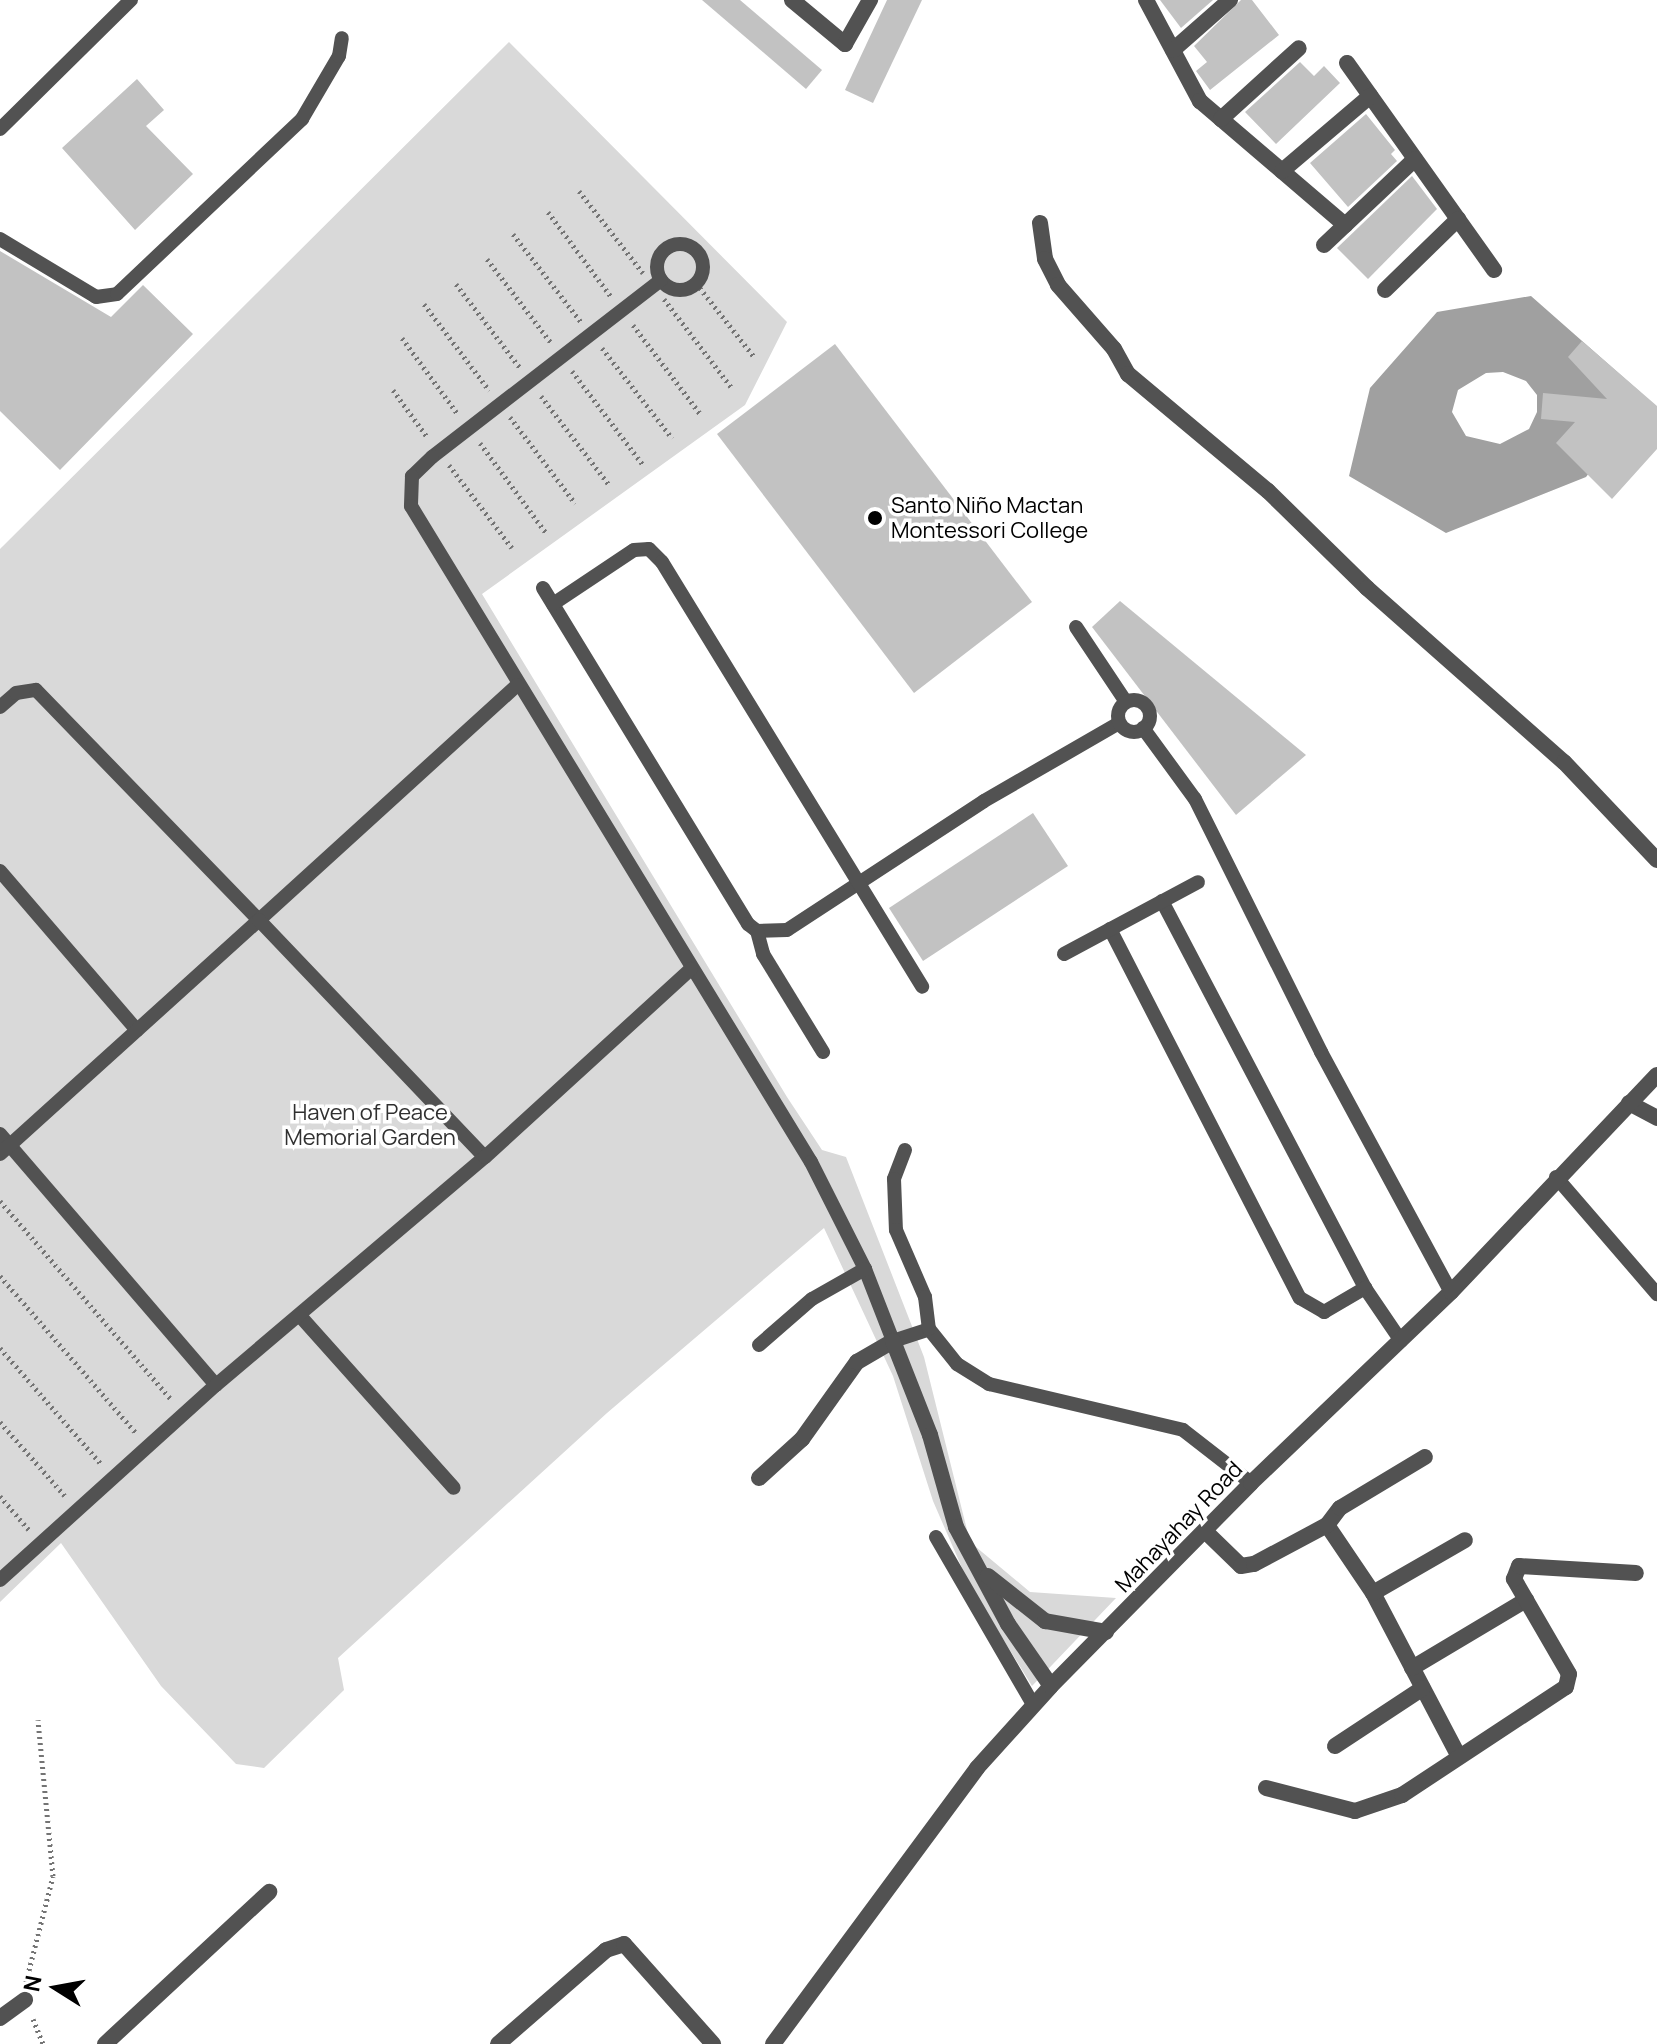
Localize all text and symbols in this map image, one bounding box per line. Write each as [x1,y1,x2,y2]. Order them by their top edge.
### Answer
place label: Santo Niño Mactan Montessori College [891,492,1088,544]
marker: Santo Niño Mactan Montessori College [866,509,884,527]
park label: Haven of Peace Memorial Garden [284,1099,456,1150]
street label: Mahayahay Road [1110,1456,1248,1598]
north arrow [16,1948,96,2028]
text: N [16,1973,49,1994]

